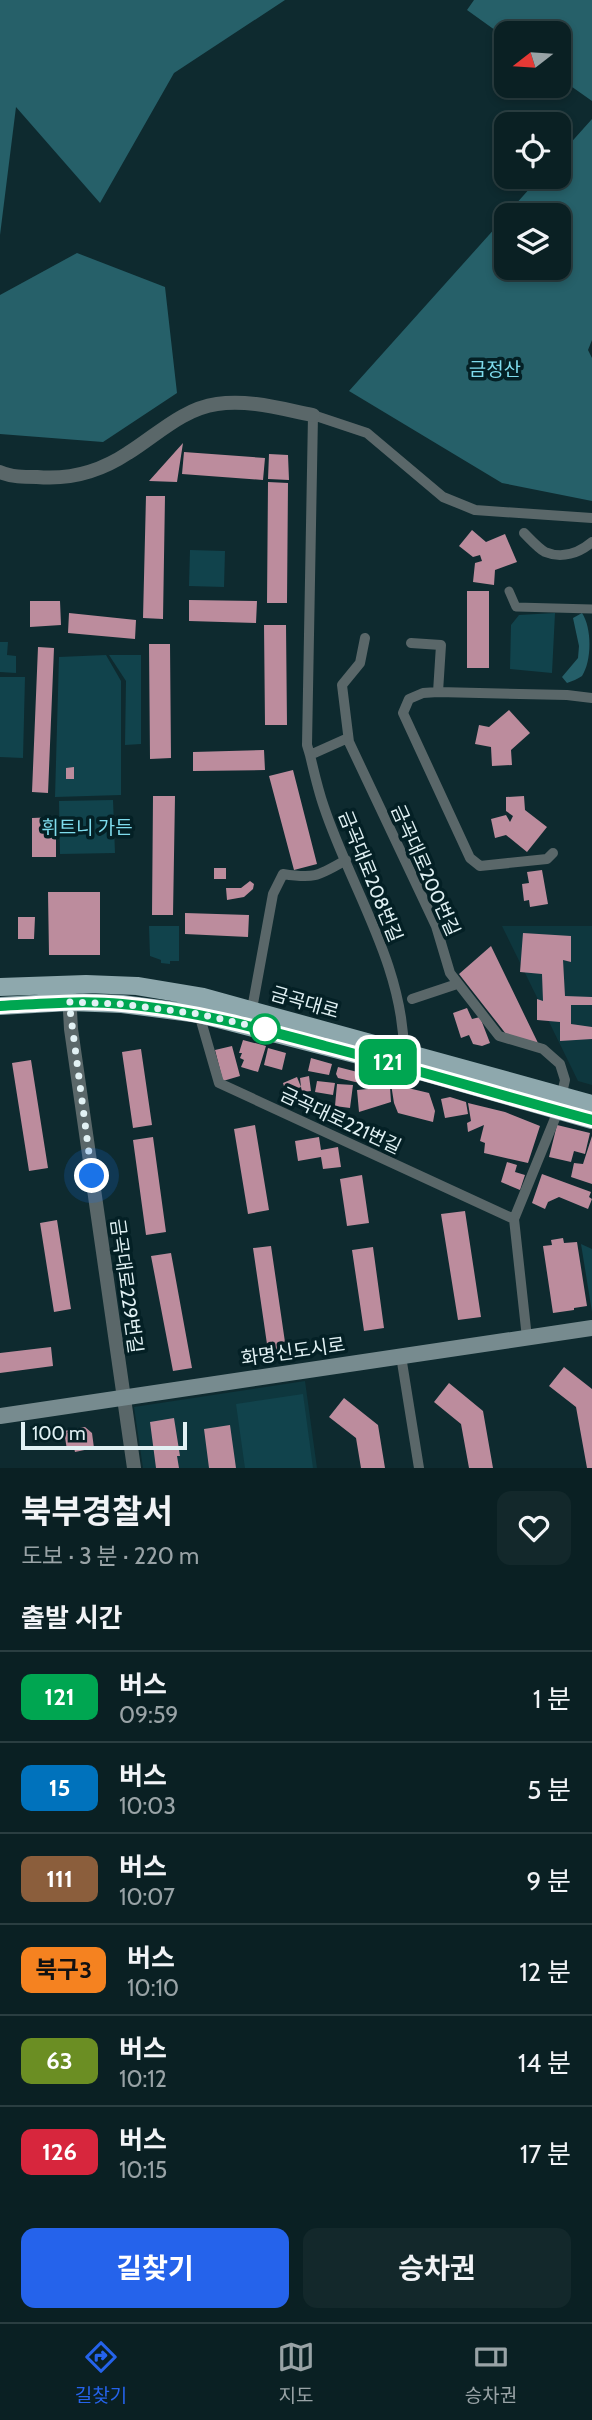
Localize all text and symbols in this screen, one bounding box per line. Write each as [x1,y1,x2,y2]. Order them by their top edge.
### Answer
north arrow [494,21,570,98]
map controls [494,21,571,280]
button: locate [494,112,571,189]
button: layers [494,203,571,280]
park label: 금정산 [469,358,521,381]
street label: 금곡대로200번길 [386,801,465,939]
street label: 금곡대로208번길 [334,807,407,945]
park label: 휘트니 가든 [41,816,133,839]
street label: 금곡대로 [268,982,342,1023]
unlabelled marker [250,1014,280,1044]
line badge: 121 [348,1039,428,1085]
text: 121 [373,1047,403,1076]
street label: 금곡대로221번길 [277,1082,405,1159]
your location [74,1158,109,1193]
street label: 금곡대로229번길 [106,1217,147,1355]
street label: 화명신도시로 [240,1333,347,1370]
scale bar [21,1419,187,1451]
text: 100 m [32,1422,86,1445]
text: 북부경찰서 [21,1491,173,1531]
button: heart [497,1491,571,1565]
text: 도보 · 3 분 · 220 m [21,1542,199,1570]
text: 출발 시간 [21,1602,123,1634]
text: 버스 [119,1669,167,1701]
text: 121 [44,1682,75,1711]
text: 1 분 [533,1683,571,1715]
text: 09:59 [119,1701,178,1729]
text: 버스 [119,1760,167,1792]
text: 15 [49,1773,70,1802]
text: 5 분 [527,1774,571,1806]
text: 10:03 [119,1792,176,1820]
text: 버스 [119,1851,167,1883]
text: 111 [46,1864,73,1893]
text: 9 분 [526,1865,571,1897]
text: 10:07 [119,1883,175,1911]
text: 버스 [127,1942,175,1974]
text: 북구3 [35,1955,92,1984]
text: 12 분 [519,1956,571,1988]
text: 10:10 [127,1974,179,2002]
text: 버스 [119,2033,167,2065]
text: 63 [46,2046,73,2075]
text: 14 분 [518,2047,571,2079]
text: 10:12 [119,2065,167,2093]
text: 버스 [119,2124,167,2156]
text: 126 [42,2137,77,2166]
text: 17 분 [520,2138,571,2170]
text: 10:15 [119,2156,167,2184]
button: 길찾기 [21,2228,289,2308]
button: 승차권 [303,2228,571,2308]
tab: 길찾기 [75,2338,127,2407]
tab: 지도 [277,2338,315,2407]
tab: 승차권 [465,2338,517,2407]

